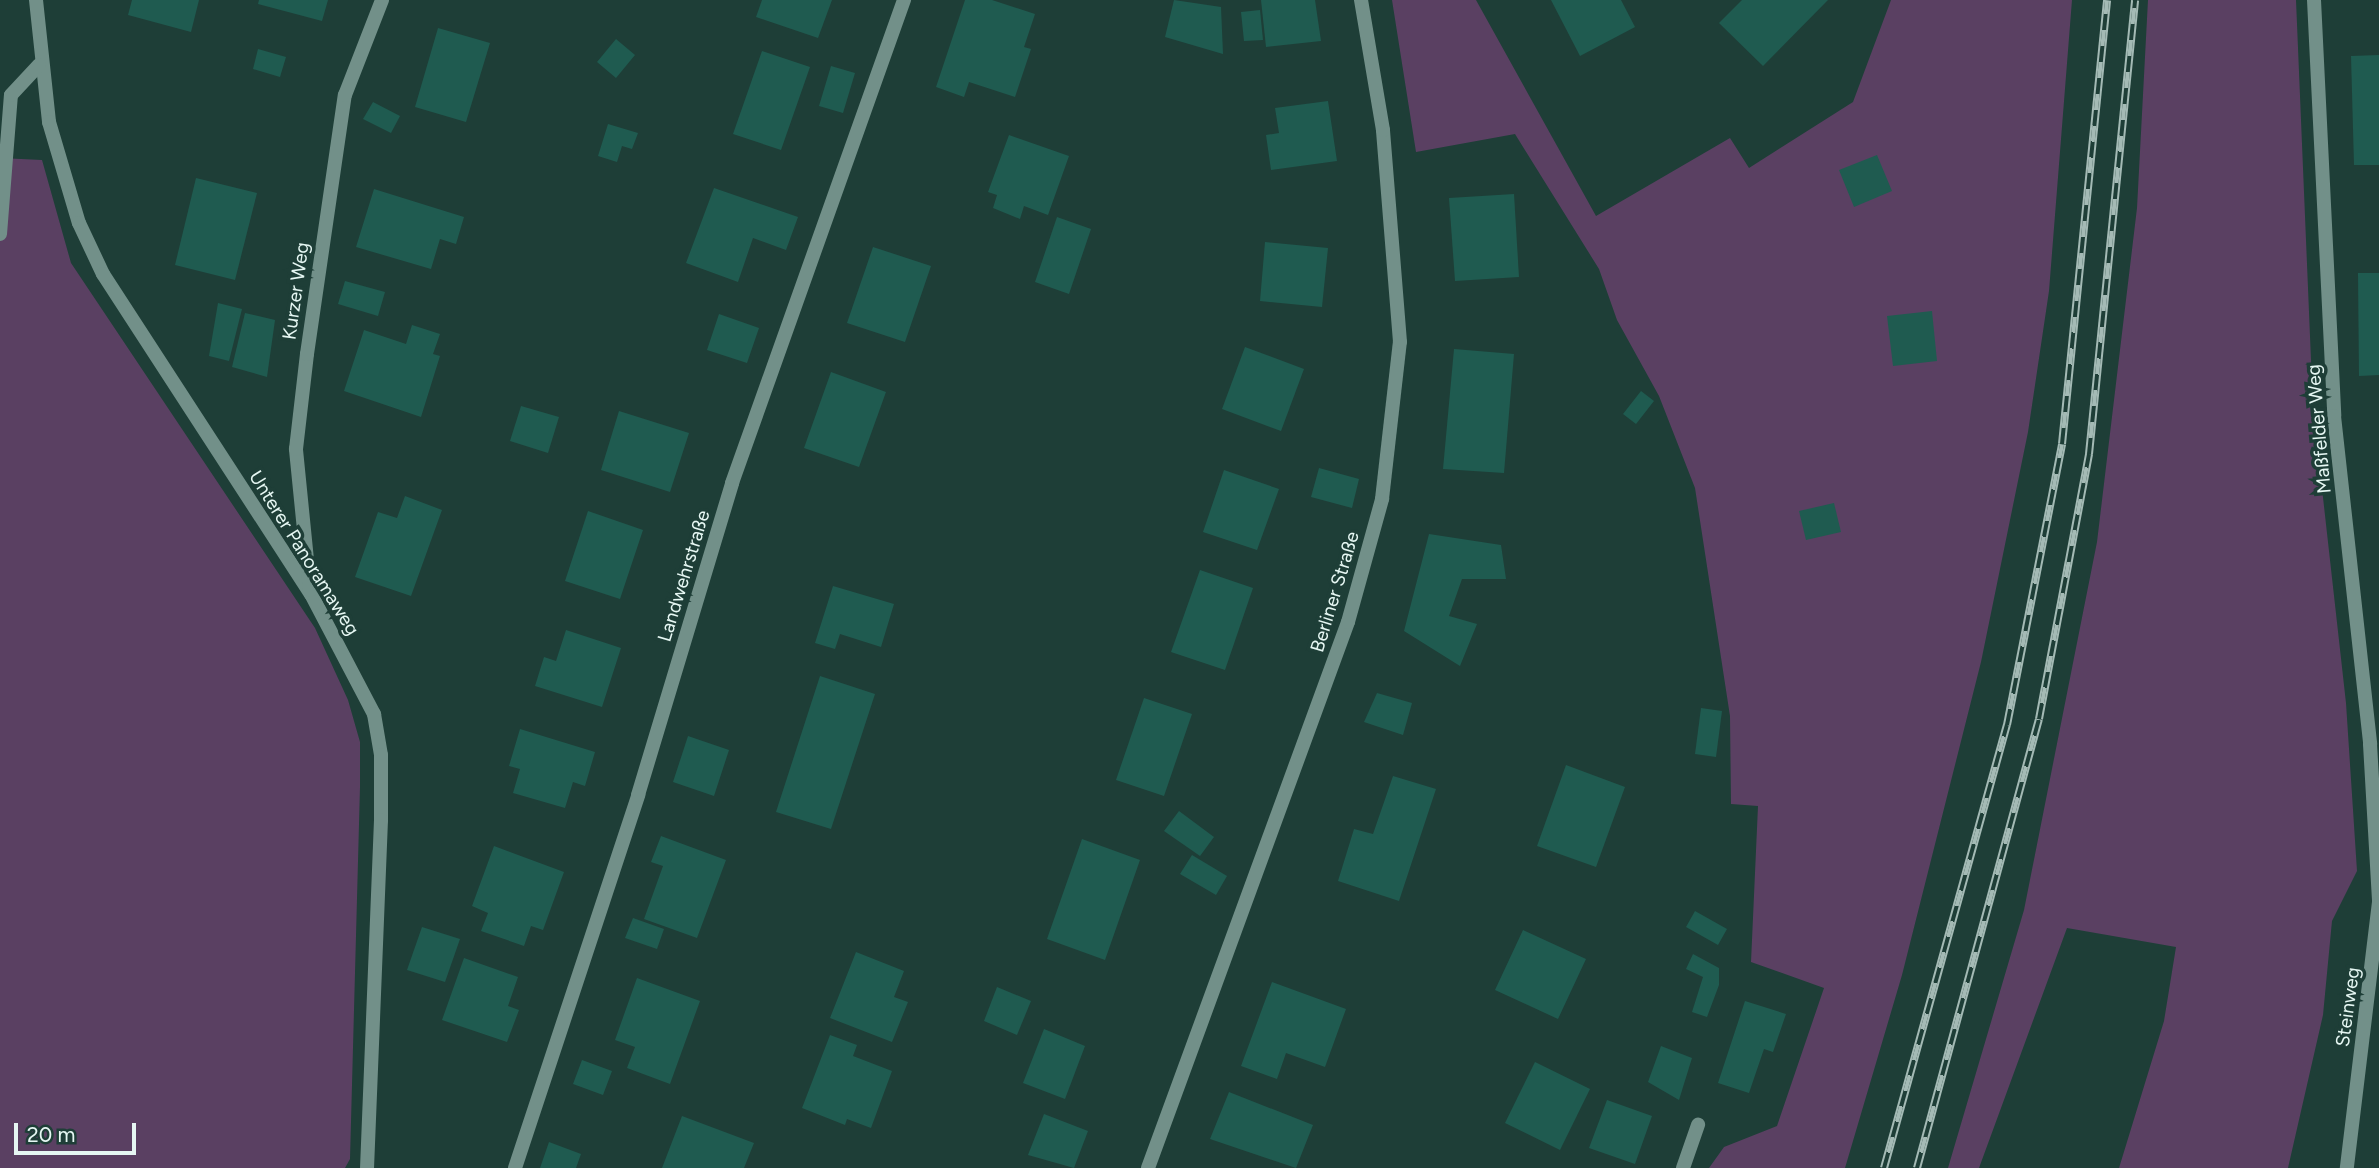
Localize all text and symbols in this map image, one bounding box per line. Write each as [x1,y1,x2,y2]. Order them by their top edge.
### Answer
street label: Kurzer Weg [278,241,314,341]
street label: Maßfelder Weg [2302,363,2336,495]
street label: Unterer Panoramaweg [244,467,364,639]
street label: Landwehrstraße [653,507,715,645]
street label: Berliner Straße [1306,529,1364,655]
street label: Steinweg [2331,966,2365,1048]
scale bar [18,1108,140,1152]
text: 20 m [27,1122,75,1147]

